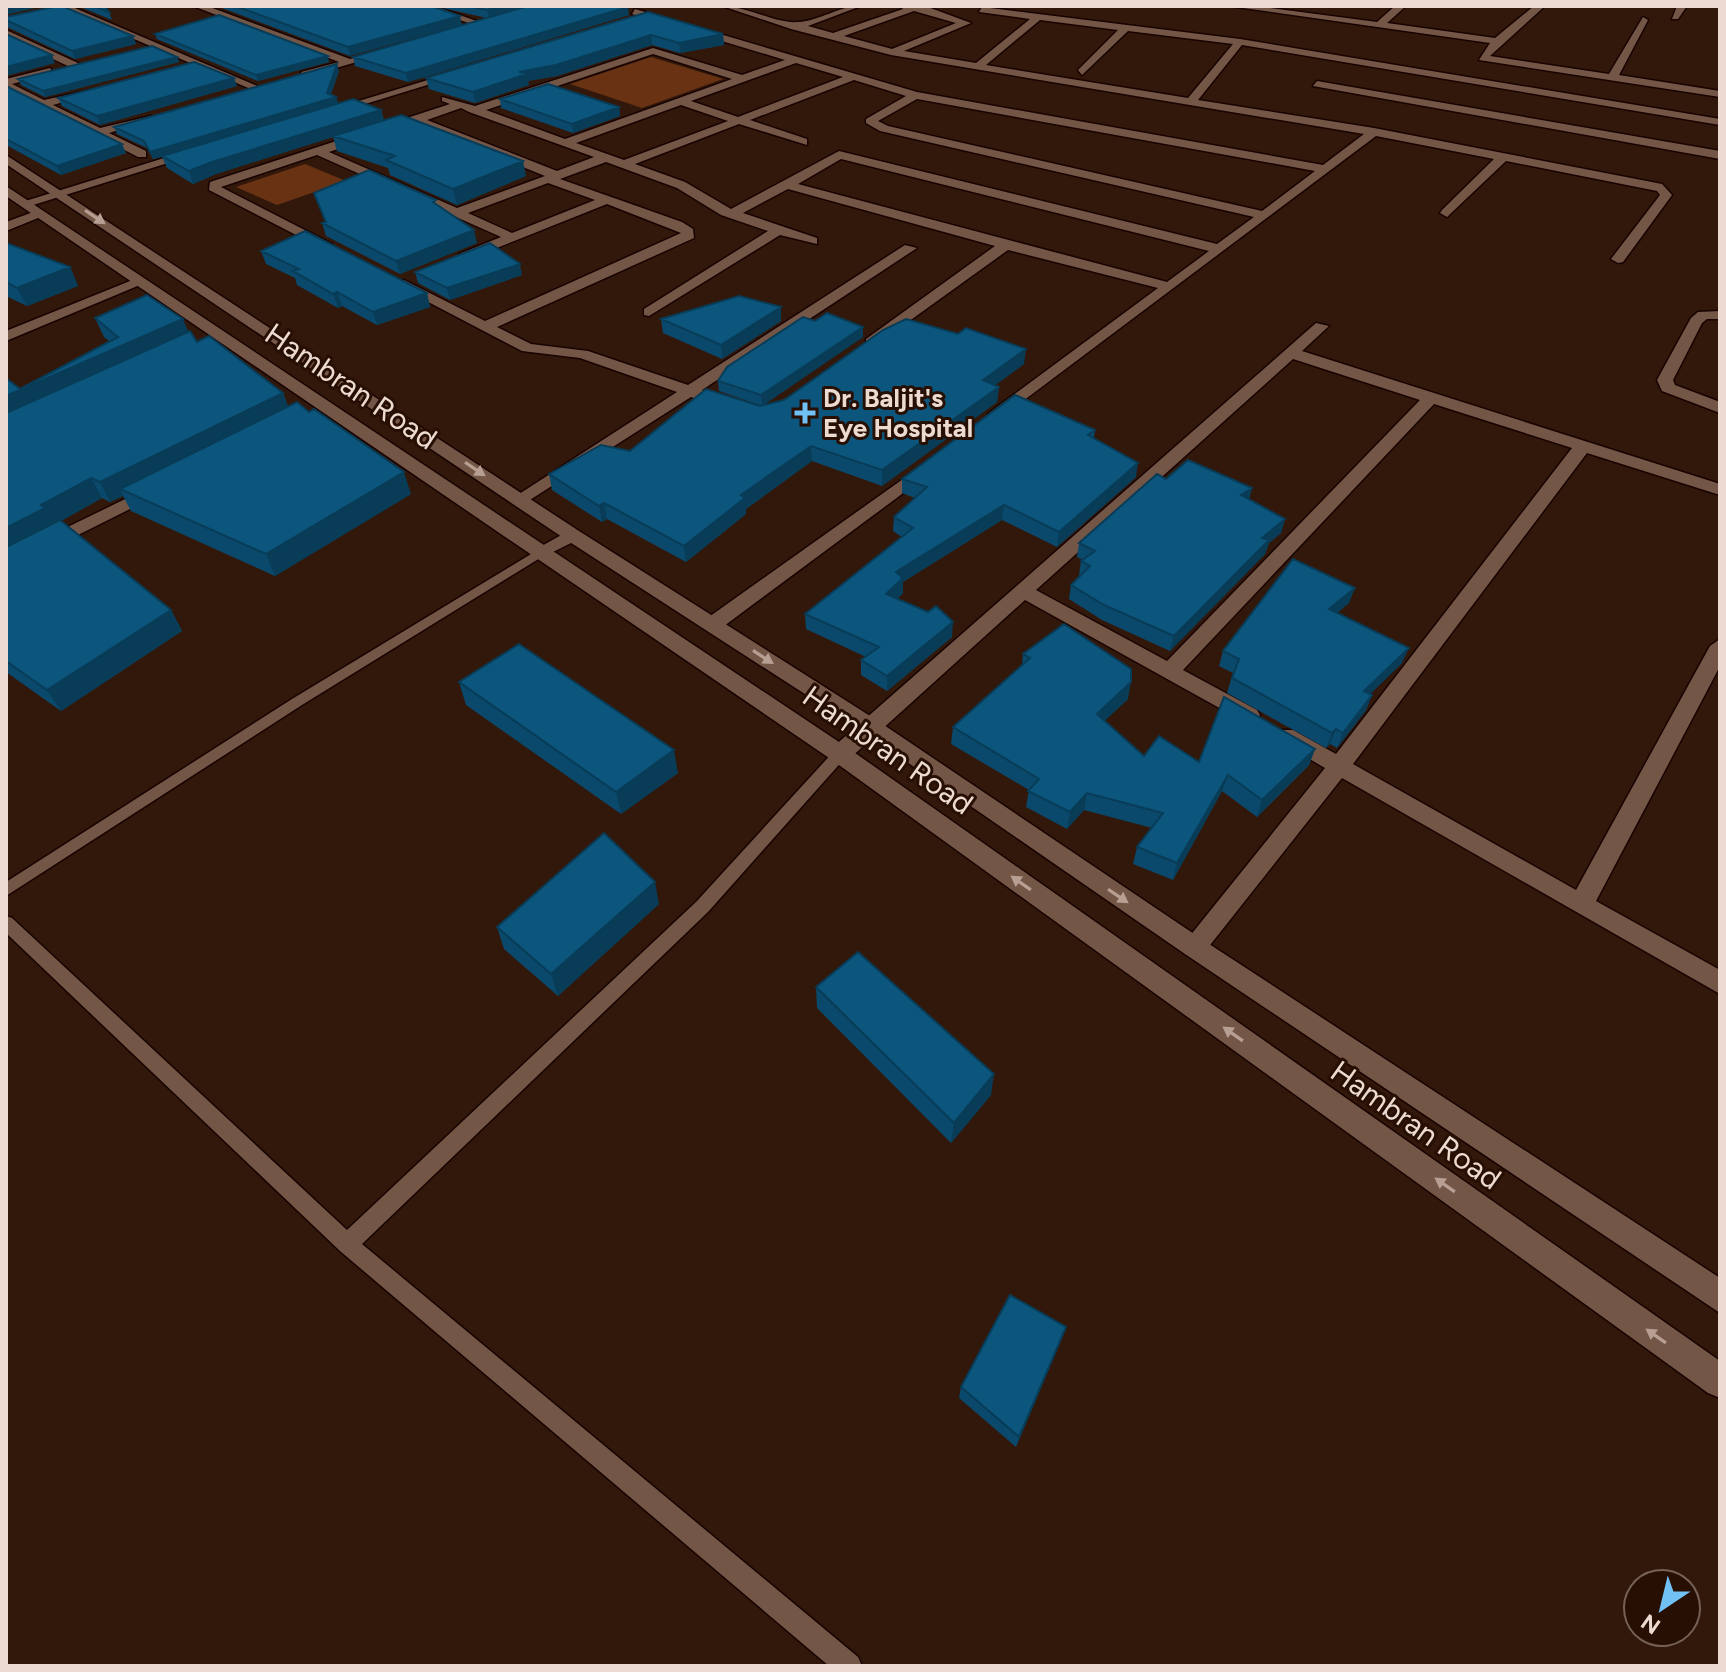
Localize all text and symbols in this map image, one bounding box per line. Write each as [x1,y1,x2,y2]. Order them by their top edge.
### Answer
one-way arrow [84,209,106,224]
street label: Hambran Road [258,315,444,457]
place label: Dr. Baljit's Eye Hospital [823,382,973,444]
marker: Dr. Baljit's Eye Hospital [794,402,816,424]
one-way arrow [464,461,486,476]
one-way arrow [753,649,774,664]
street label: Hambran Road [796,678,980,822]
one-way arrow [1010,875,1032,891]
one-way arrow [1108,888,1129,903]
one-way arrow [1222,1027,1243,1042]
street label: Hambran Road [1324,1053,1508,1197]
one-way arrow [1434,1178,1455,1193]
one-way arrow [1646,1329,1667,1344]
north arrow [1622,1568,1702,1648]
text: N [1636,1608,1666,1640]

